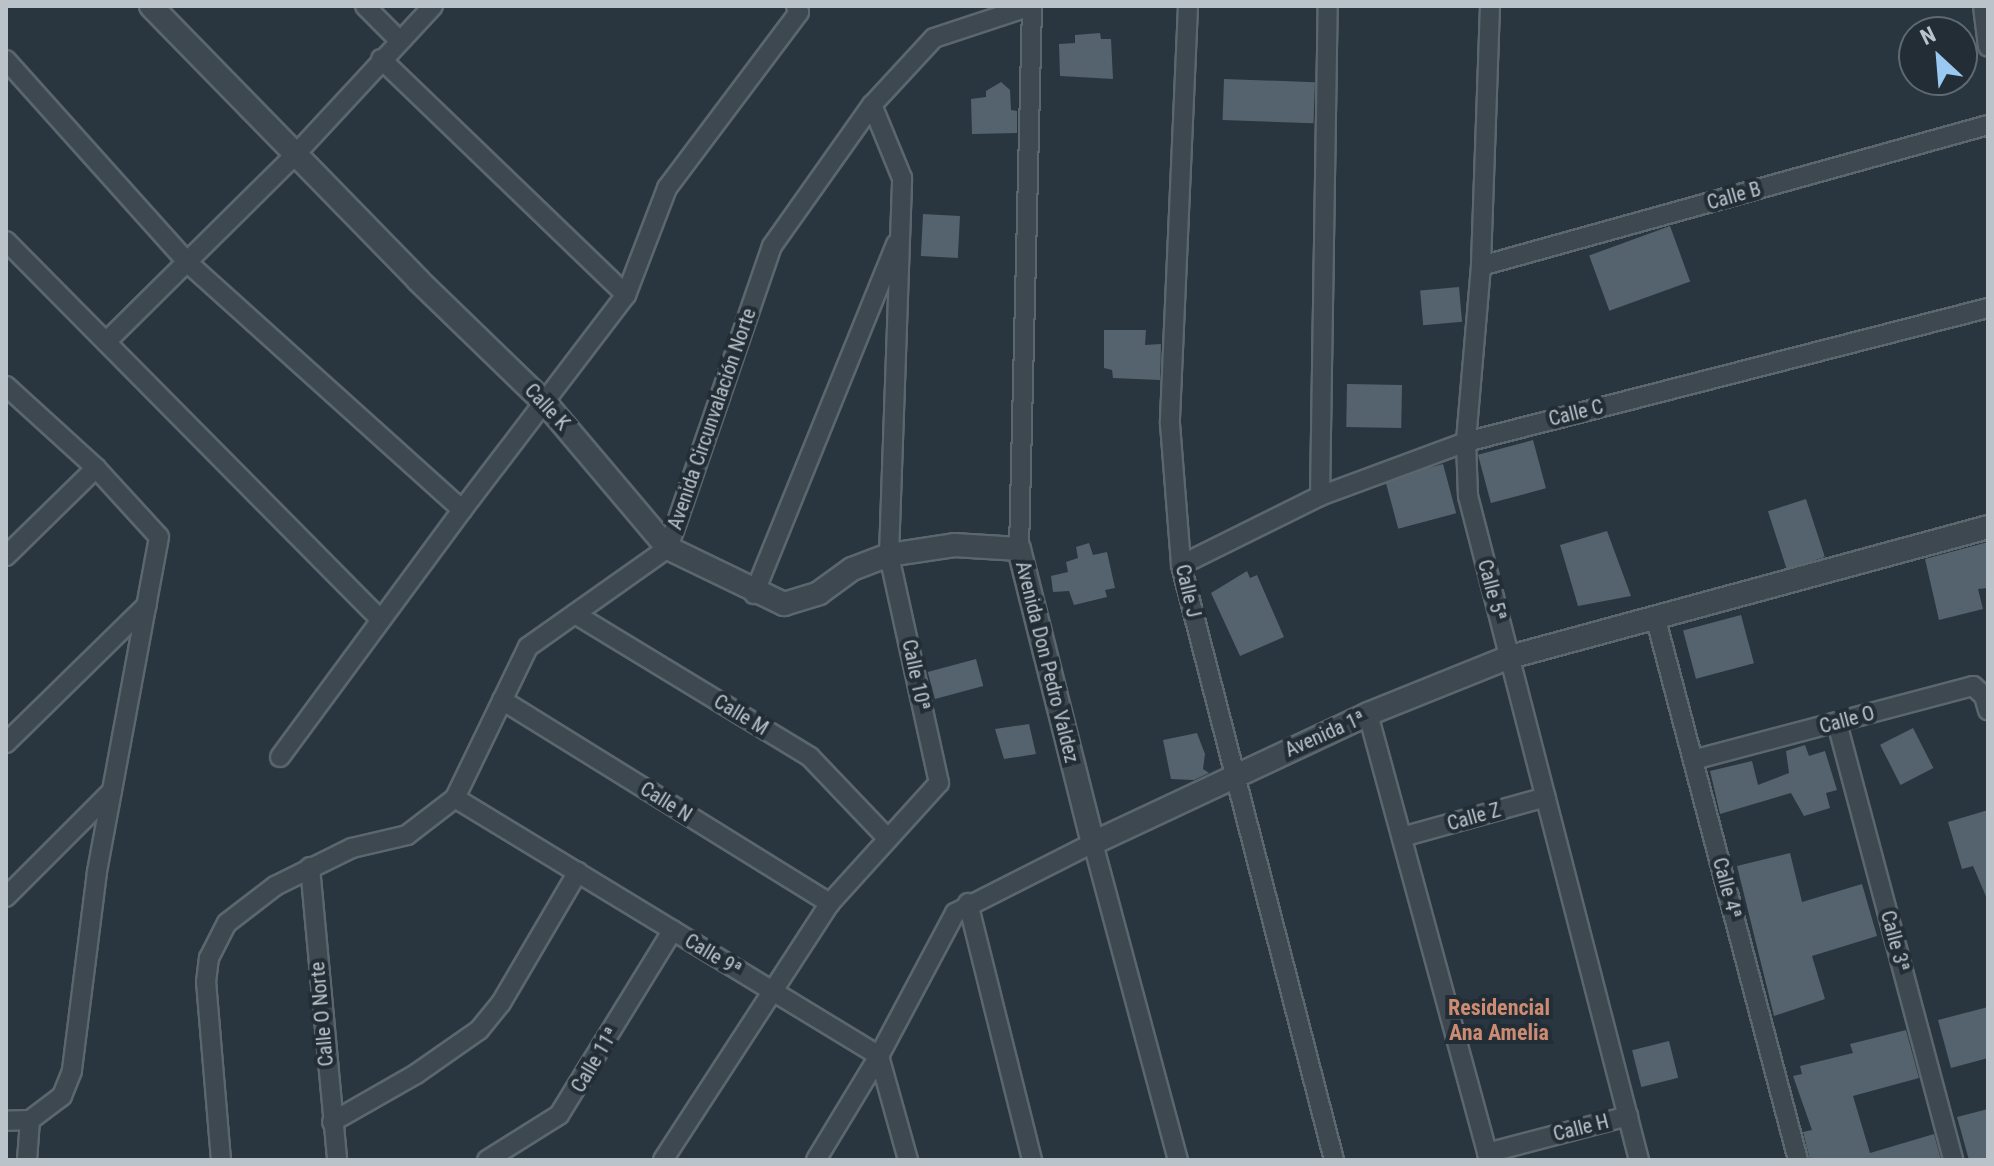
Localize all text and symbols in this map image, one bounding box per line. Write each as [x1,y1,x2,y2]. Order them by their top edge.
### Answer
north arrow [1898,16,1978,96]
text: N [1917,22,1940,50]
street label: Calle B [1704,177,1764,215]
street label: Avenida Circunvalación Norte [663,305,761,533]
street label: Calle K [519,379,575,435]
street label: Calle C [1546,395,1606,431]
street label: Calle 5ª [1472,557,1512,623]
street label: Avenida Don Pedro Valdez [1010,559,1084,765]
street label: Calle J [1170,562,1206,620]
street label: Calle 10ª [897,637,935,713]
street label: Calle M [709,689,773,741]
street label: Calle O [1817,701,1877,739]
street label: Avenida 1ª [1281,706,1369,762]
street label: Calle N [636,777,696,827]
street label: Calle Z [1444,798,1504,836]
street label: Calle 4ª [1707,855,1747,921]
street label: Calle 3ª [1875,908,1915,974]
street label: Calle 9ª [680,929,746,981]
street label: Calle O Norte [305,961,339,1067]
district label: Residencial Ana Amelia [1448,994,1550,1046]
street label: Calle 11ª [566,1023,624,1097]
street label: Calle H [1551,1110,1611,1146]

